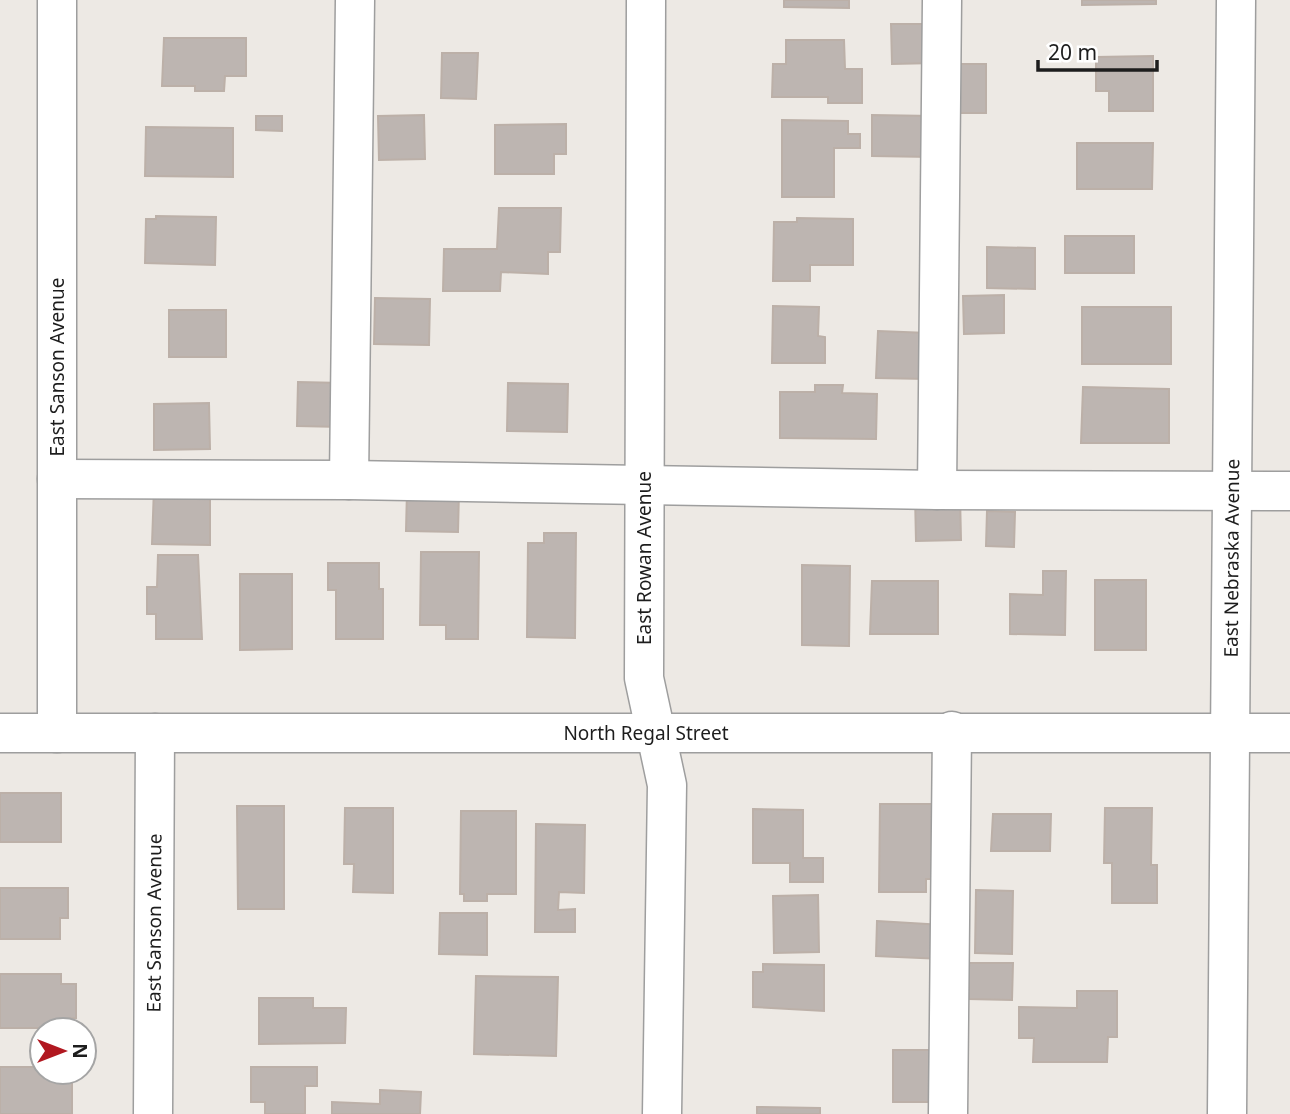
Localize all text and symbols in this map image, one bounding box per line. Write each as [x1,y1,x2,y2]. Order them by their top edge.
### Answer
scale bar [1038,28,1157,72]
text: 20 m [1048,38,1097,66]
street label: East Sanson Avenue [44,278,70,456]
street label: East Nebraska Avenue [1218,459,1245,658]
street label: East Rowan Avenue [631,471,657,645]
street label: North Regal Street [563,720,729,746]
street label: East Sanson Avenue [141,833,167,1013]
north arrow [28,1016,98,1086]
text: N [67,1043,93,1059]

